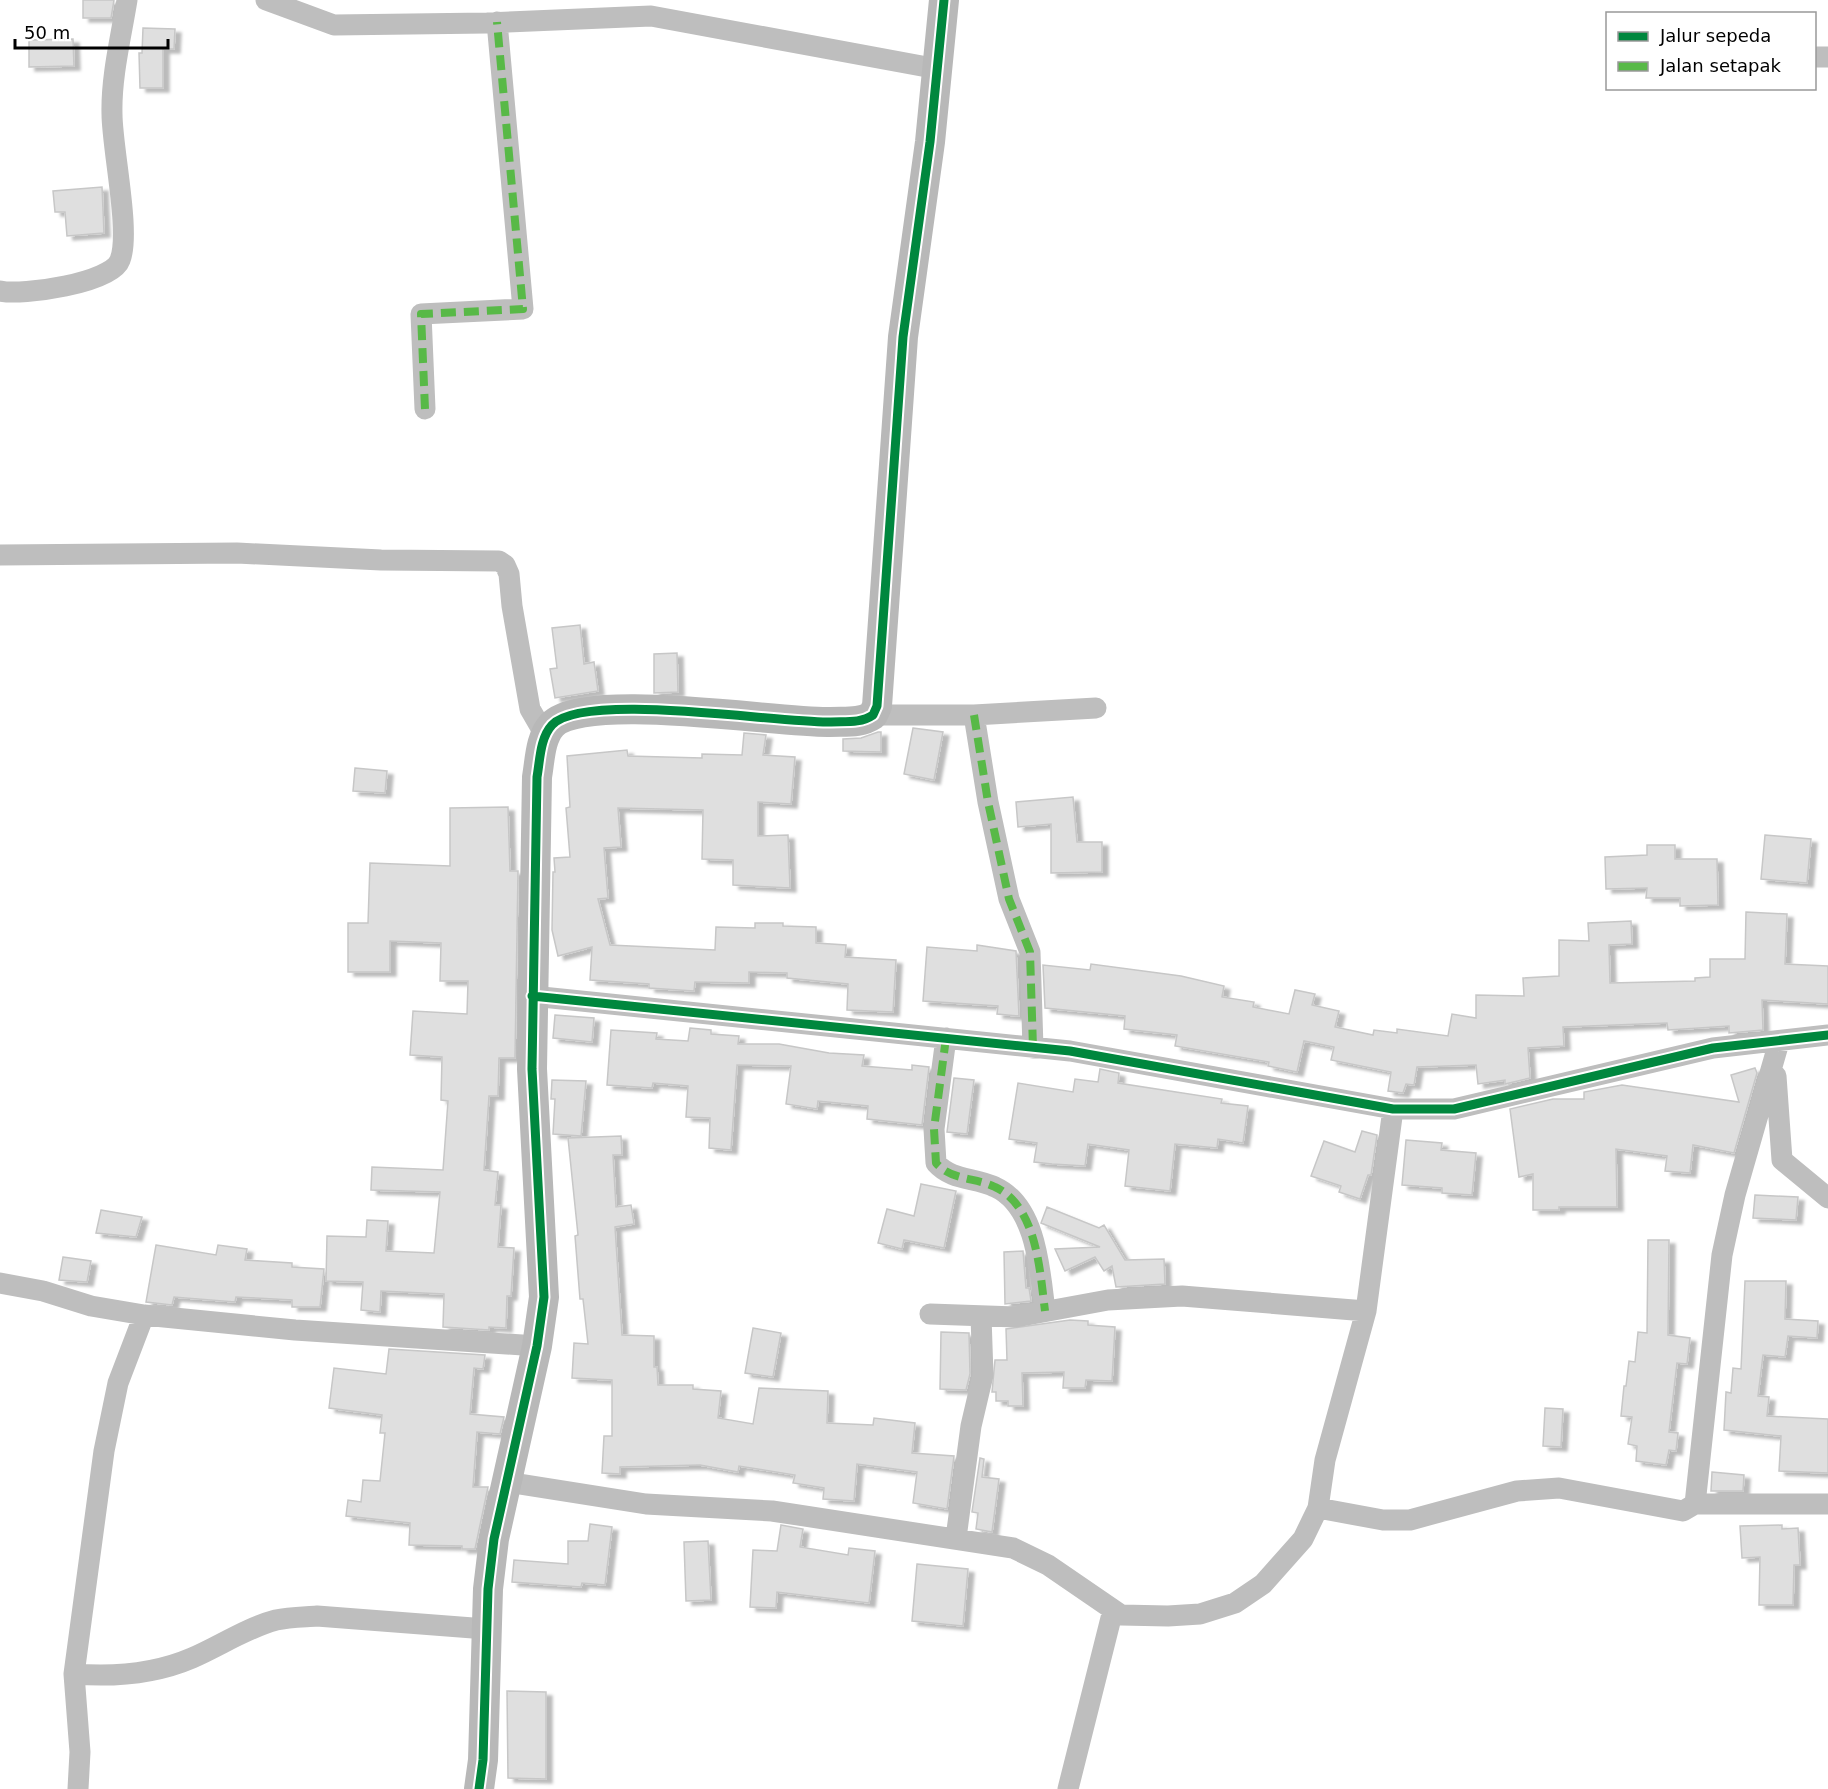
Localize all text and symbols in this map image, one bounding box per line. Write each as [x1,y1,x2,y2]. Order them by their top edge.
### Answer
scale bar [15,12,168,50]
legend [1606,12,1816,90]
text: 50 m [24,22,70,43]
text: Jalur sepeda [1659,25,1771,46]
text: Jalan setapak [1659,55,1781,76]

